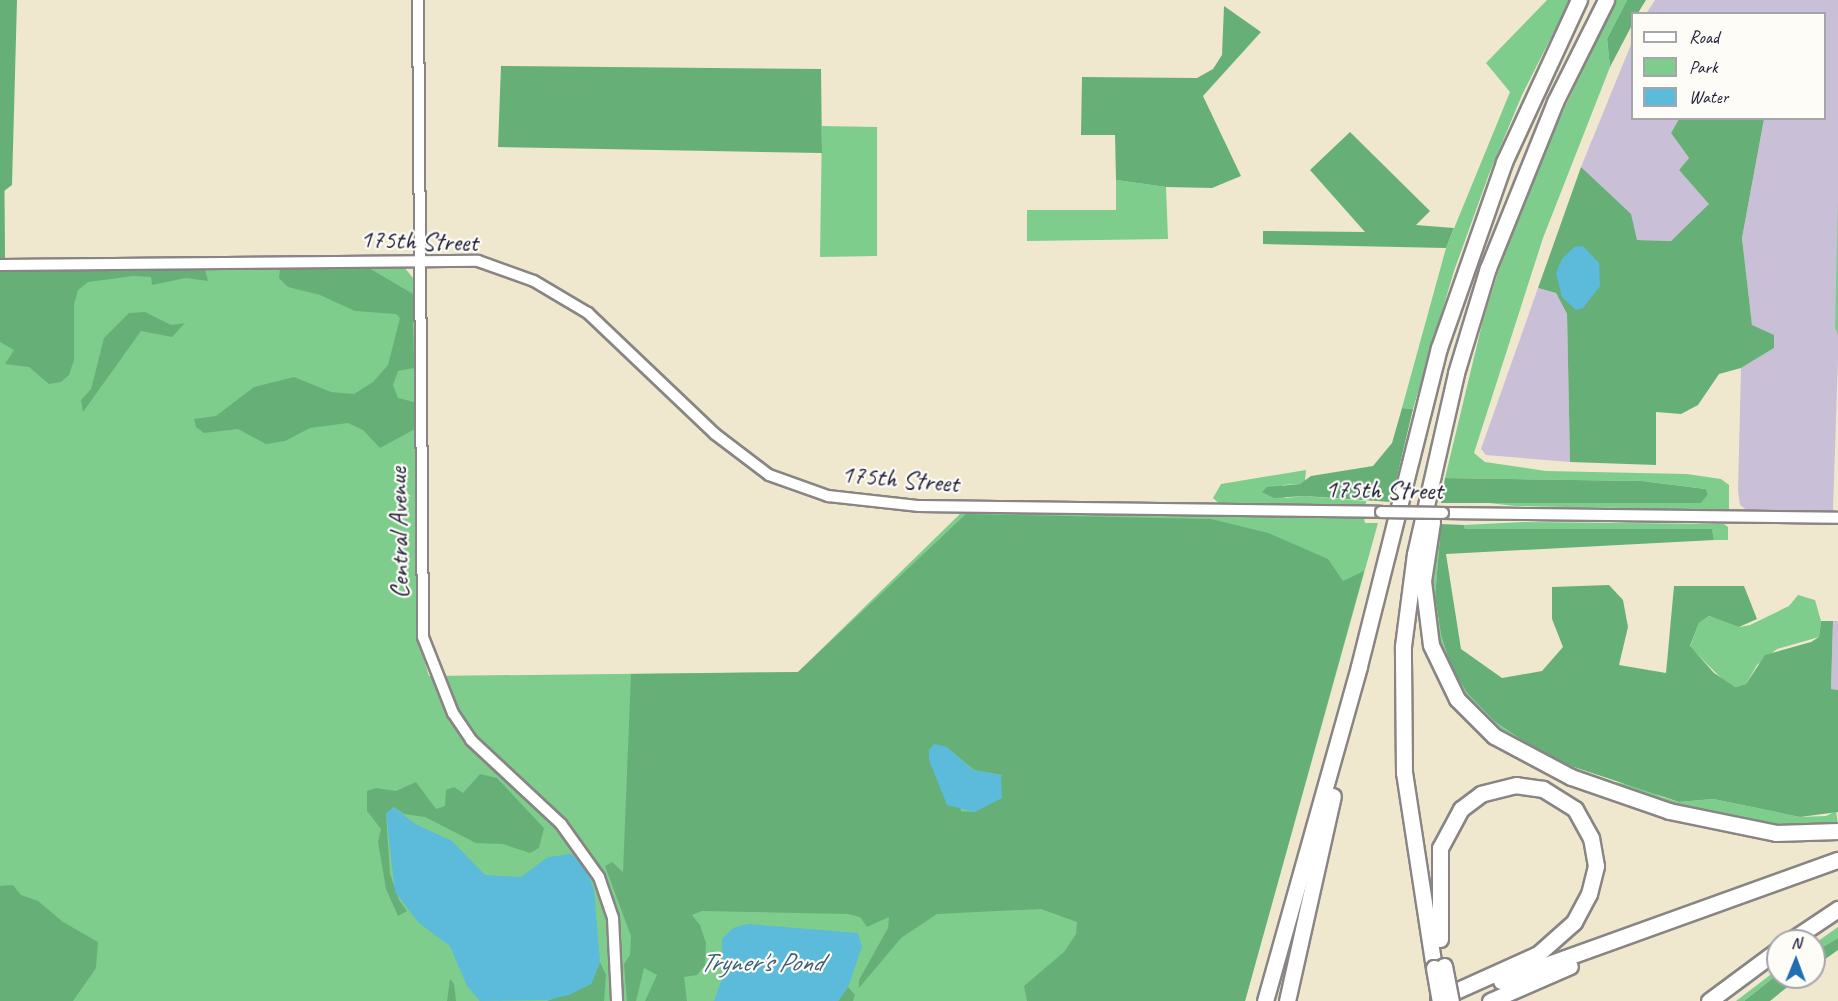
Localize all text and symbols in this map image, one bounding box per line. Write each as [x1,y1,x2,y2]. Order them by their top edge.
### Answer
legend [1631,12,1826,120]
text: Road [1689,26,1719,48]
text: Park [1689,56,1718,78]
text: Water [1689,86,1728,108]
street label: 175th Street [359,223,479,259]
street label: 175th Street [840,458,960,500]
street label: Central Avenue [382,467,416,599]
street label: 175th Street [1325,473,1443,507]
north arrow [1766,929,1826,989]
text: N [1791,933,1801,953]
water label: Tryner's Pond [700,947,822,979]

